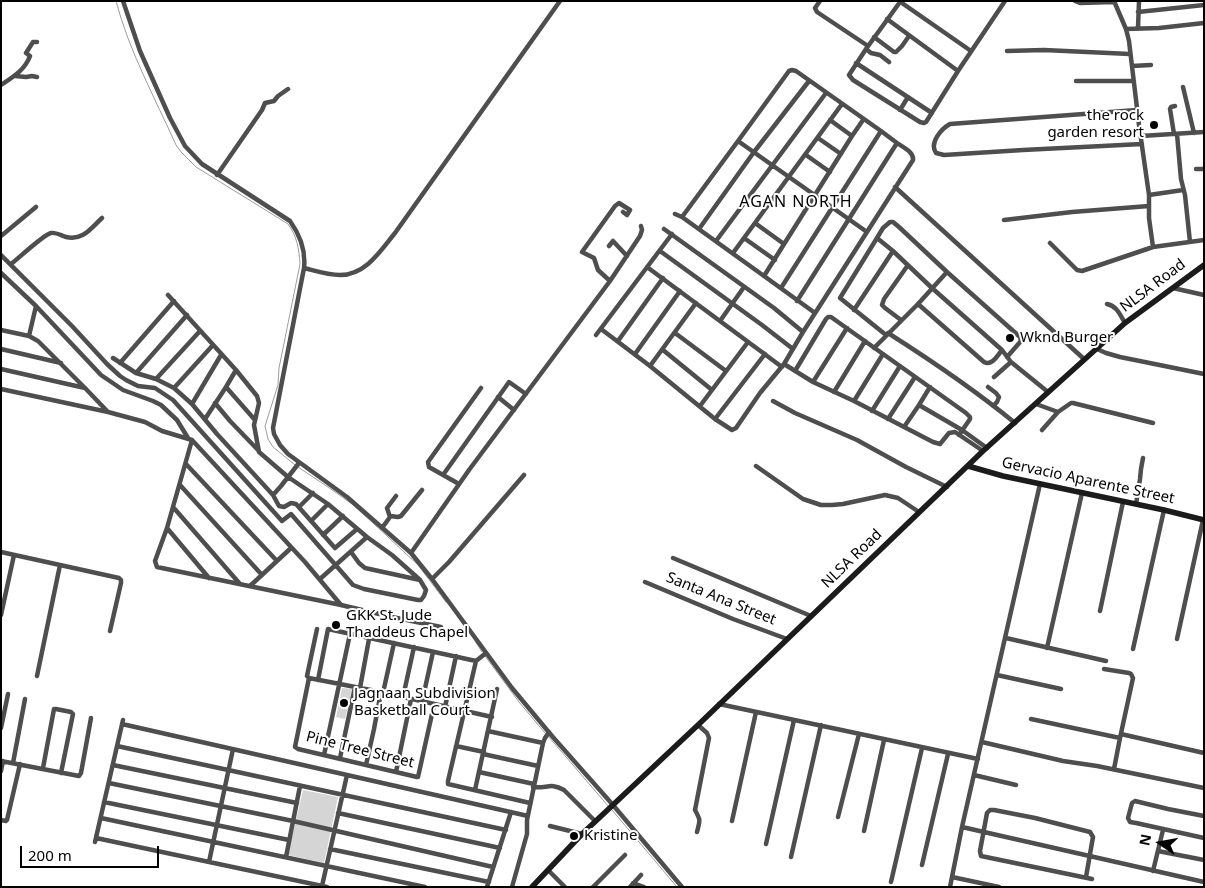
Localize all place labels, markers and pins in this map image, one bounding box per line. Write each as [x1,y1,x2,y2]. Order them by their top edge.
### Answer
place label: the rock garden resort [1047,107,1144,142]
marker: the rock garden resort [1148,119,1160,131]
place label: Wknd Burger [1020,329,1113,347]
marker: Wknd Burger [1004,332,1016,344]
place label: GKK St. Jude Thaddeus Chapel [346,607,468,642]
marker: GKK St. Jude Thaddeus Chapel [330,619,342,631]
place label: Jagnaan Subdivision Basketball Court [354,685,496,720]
marker: Jagnaan Subdivision Basketball Court [338,697,350,709]
place label: Kristine [584,827,638,845]
marker: Kristine [568,830,580,842]

